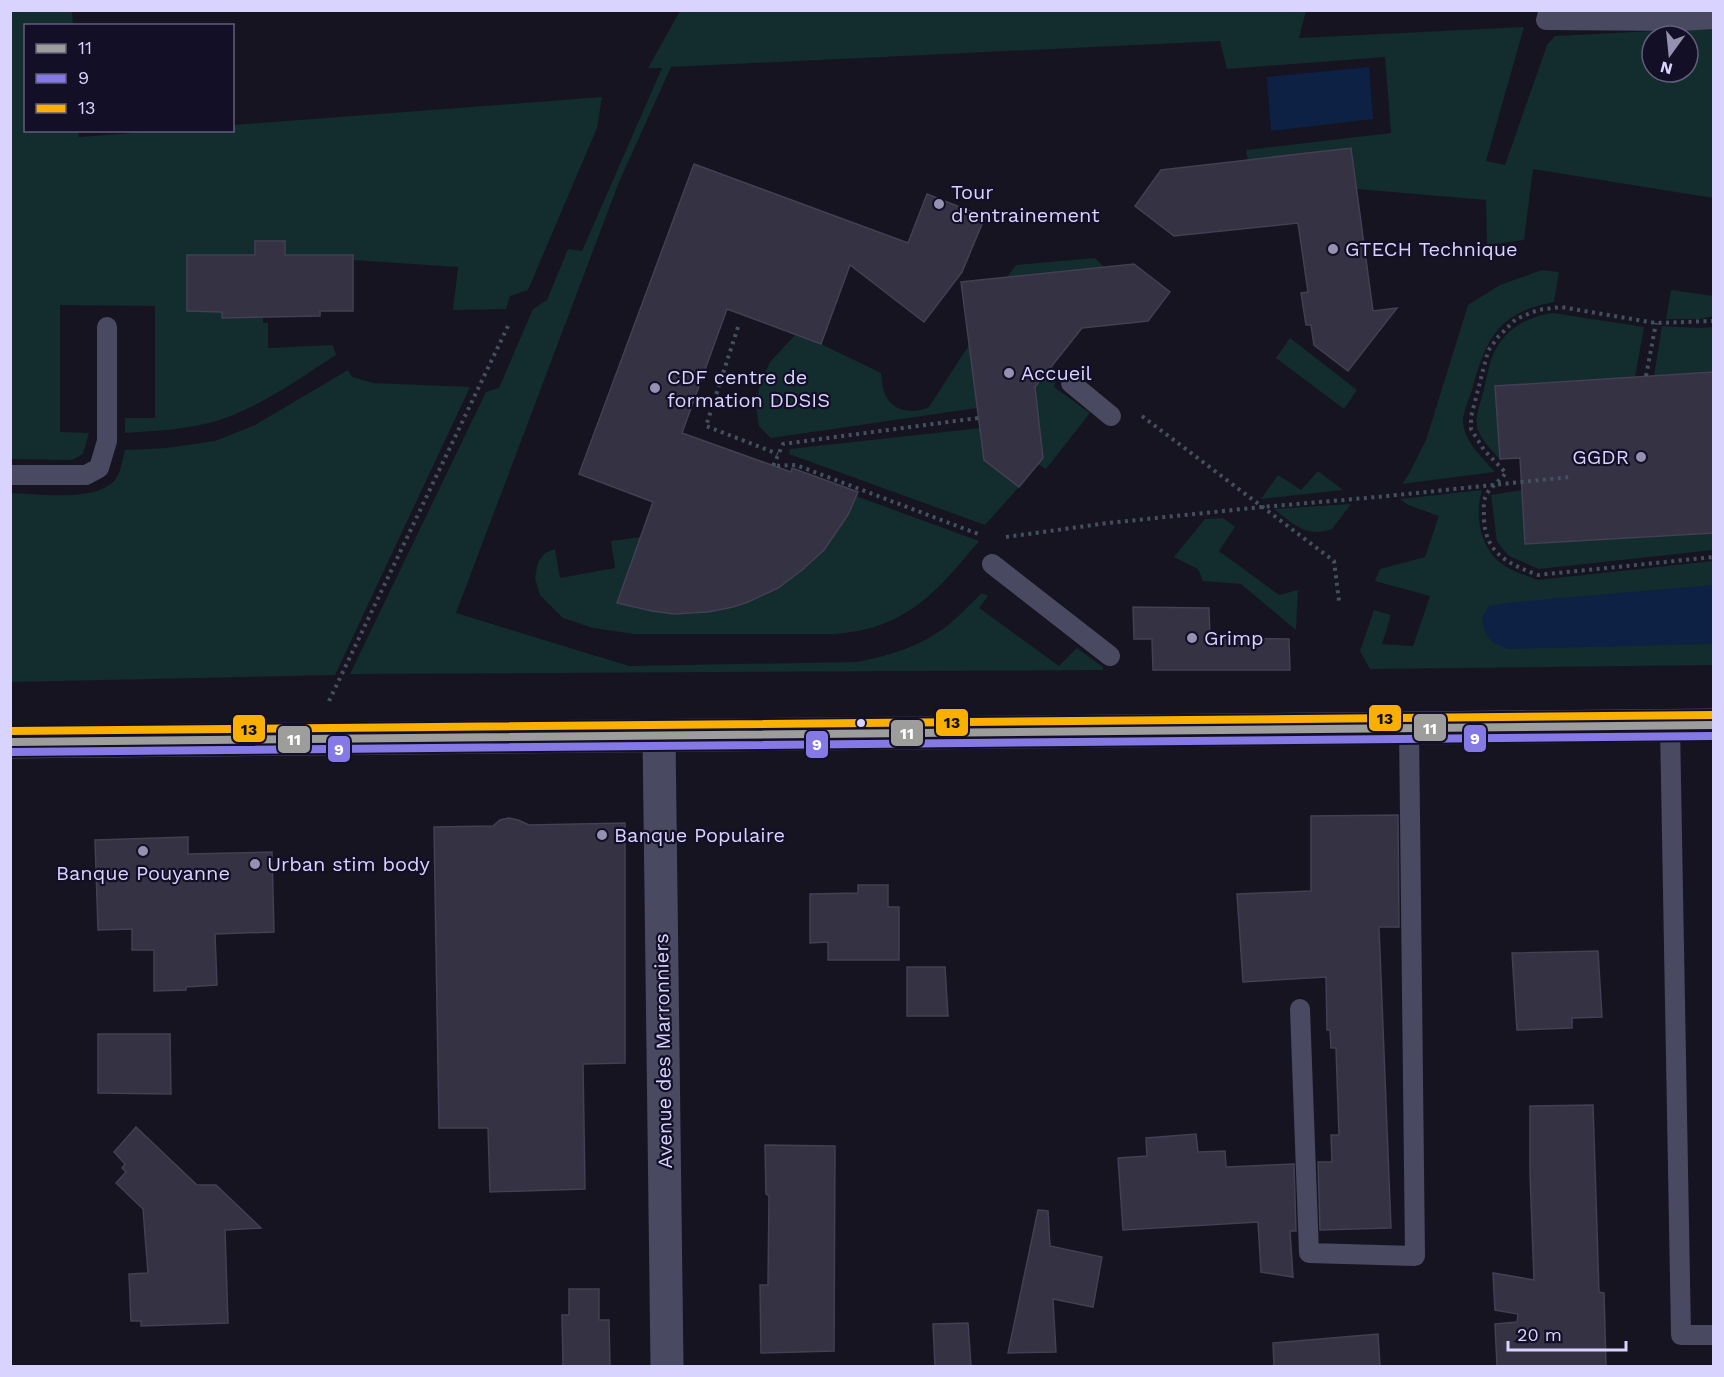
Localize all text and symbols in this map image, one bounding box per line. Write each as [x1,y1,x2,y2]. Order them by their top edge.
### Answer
legend [24,24,234,132]
north arrow [1640,24,1700,84]
text: 11 [78,37,92,58]
text: N [1658,57,1674,79]
text: 9 [78,67,89,88]
text: 13 [78,97,96,118]
place label: Tour d'entrainement [951,180,1100,227]
marker: Tour d'entrainement [932,197,946,211]
place label: GTECH Technique [1345,237,1518,261]
marker: GTECH Technique [1326,242,1340,256]
place label: Accueil [1021,361,1092,385]
place label: CDF centre de formation DDSIS [667,365,830,412]
marker: Accueil [1002,366,1016,380]
marker: CDF centre de formation DDSIS [648,381,662,395]
place label: GGDR [1572,445,1629,469]
marker: GGDR [1634,450,1648,464]
place label: Grimp [1204,626,1264,650]
marker: Grimp [1185,631,1199,645]
line badge: 13 [1368,704,1402,732]
line badge: 13 [935,708,969,737]
text: 13 [1377,709,1393,728]
text: 13 [944,713,960,732]
line badge: 11 [1413,713,1447,742]
line badge: 13 [232,714,266,743]
unlabelled marker [855,717,867,729]
line badge: 11 [890,719,924,747]
text: 11 [1423,719,1437,738]
text: 13 [241,720,257,739]
text: 11 [900,724,914,743]
line badge: 9 [1463,724,1487,753]
line badge: 11 [277,725,311,754]
text: 9 [1470,729,1480,748]
text: 11 [287,730,301,749]
line badge: 9 [805,730,829,759]
line badge: 9 [327,735,351,763]
text: 9 [812,735,822,754]
text: 9 [334,740,344,759]
place label: Banque Populaire [614,823,785,847]
marker: Banque Populaire [595,828,609,842]
marker: Banque Pouyanne [136,844,150,858]
place label: Urban stim body [267,852,430,876]
marker: Urban stim body [248,857,262,871]
place label: Banque Pouyanne [56,861,230,885]
street label: Avenue des Marronniers [649,933,677,1169]
scale bar [1508,1314,1626,1352]
text: 20 m [1517,1324,1562,1345]

